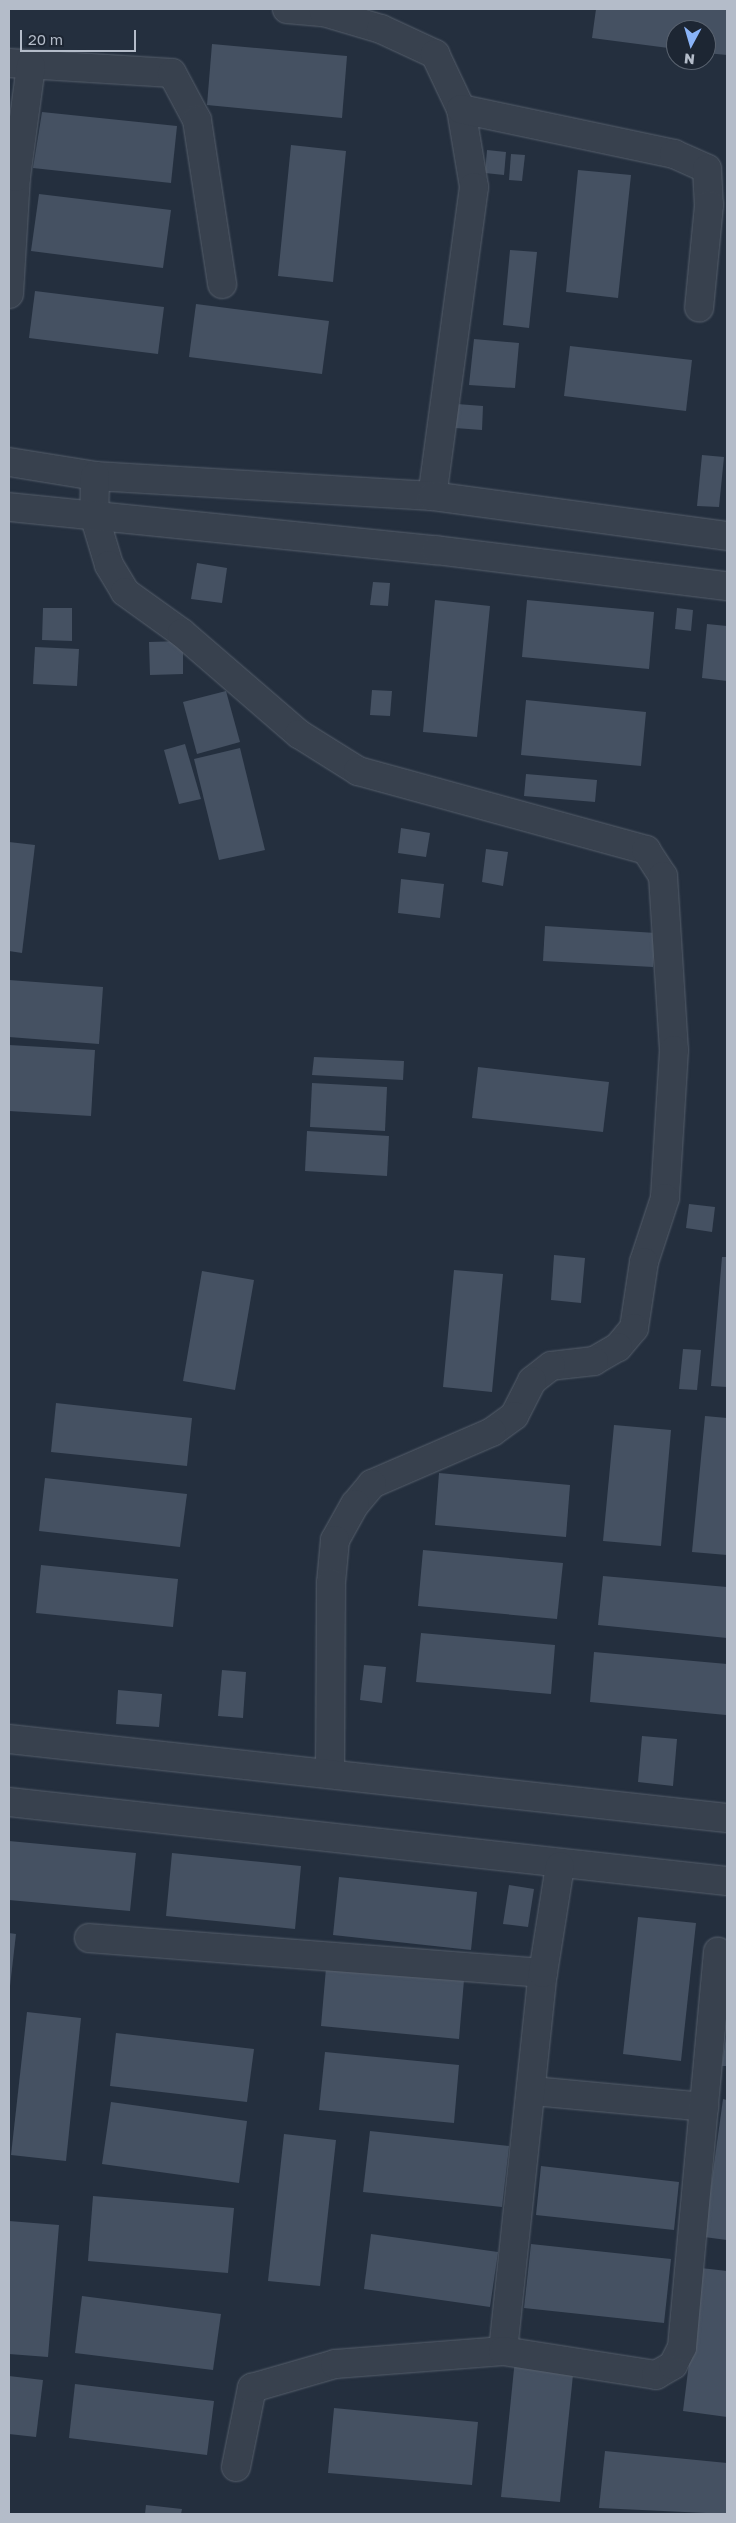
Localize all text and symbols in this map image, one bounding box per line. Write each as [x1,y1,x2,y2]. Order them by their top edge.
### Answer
scale bar [22,20,139,52]
north arrow [666,20,716,70]
text: 20 m [28,30,63,48]
text: N [683,50,696,68]

